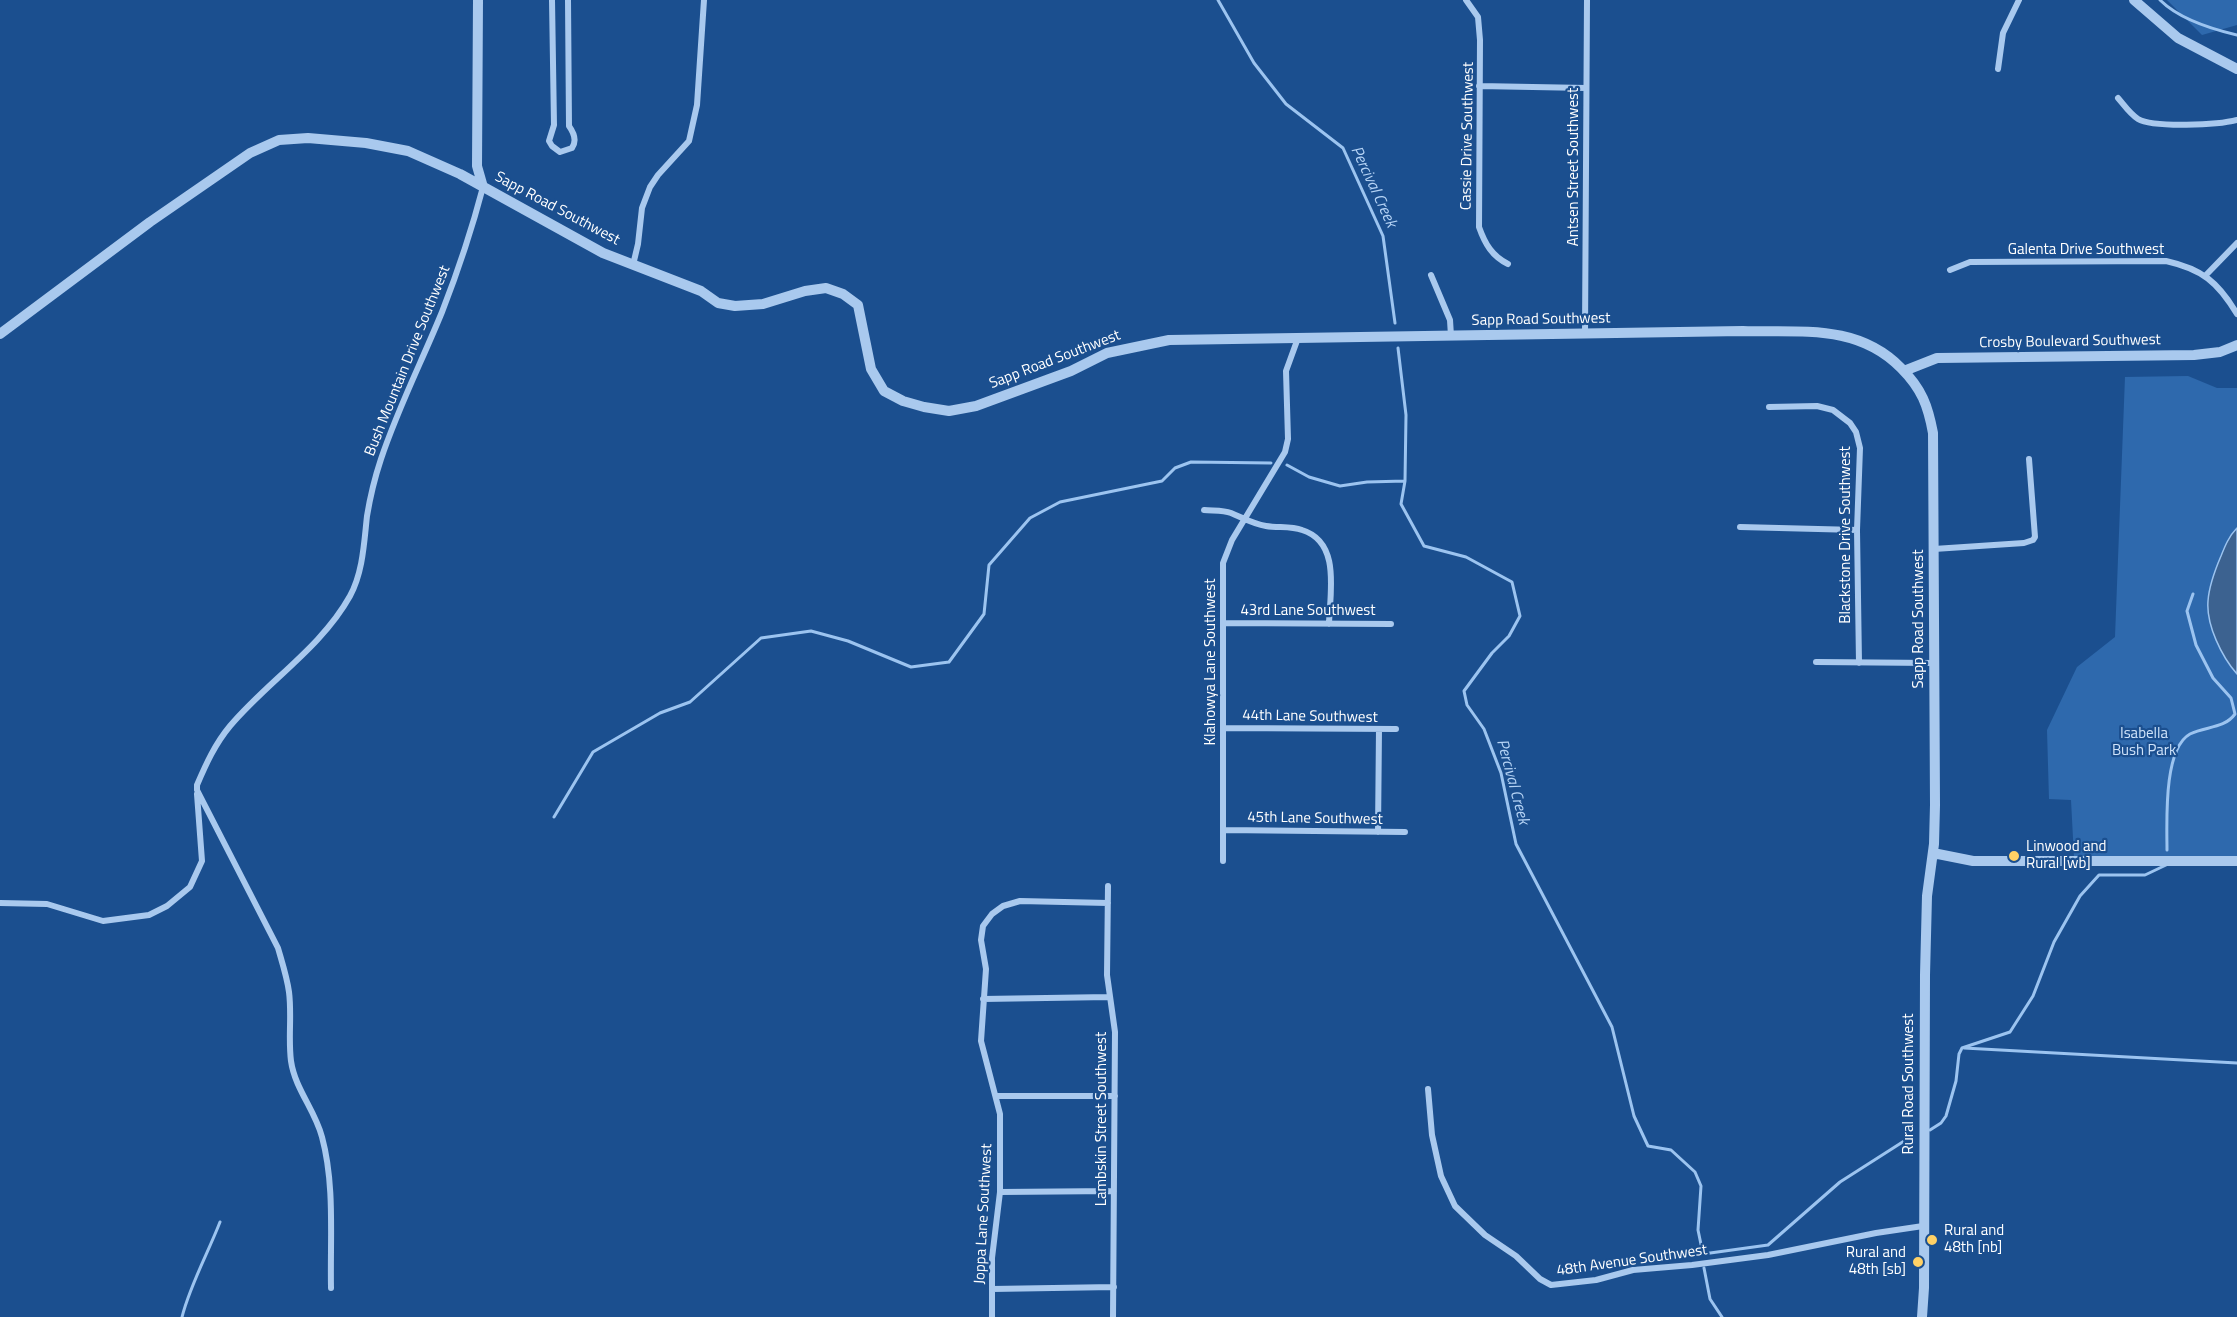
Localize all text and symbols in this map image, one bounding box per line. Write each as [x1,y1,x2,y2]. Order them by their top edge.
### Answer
street label: Cassie Drive Southwest [1458,62,1478,210]
street label: Antsen Street Southwest [1565,88,1583,246]
water label: Percival Creek [1346,143,1400,231]
street label: Sapp Road Southwest [491,168,623,250]
street label: Galenta Drive Southwest [2008,241,2164,259]
street label: Bush Mountain Drive Southwest [361,263,455,459]
street label: Sapp Road Southwest [1471,310,1611,330]
street label: Sapp Road Southwest [987,327,1123,393]
street label: Crosby Boulevard Southwest [1979,331,2161,353]
street label: Blackstone Drive Southwest [1837,446,1855,624]
street label: Sapp Road Southwest [1910,550,1928,688]
street label: Klahowya Lane Southwest [1202,579,1220,745]
street label: 43rd Lane Southwest [1240,602,1376,620]
street label: 44th Lane Southwest [1242,707,1378,727]
park label: Isabella Bush Park [2112,725,2176,760]
water label: Percival Creek [1491,737,1533,827]
street label: 45th Lane Southwest [1247,809,1383,829]
place label: Linwood and Rural [wb] [2026,838,2106,873]
marker: Linwood and Rural [wb] [2007,849,2021,863]
street label: Rural Road Southwest [1900,1014,1918,1154]
street label: Lambskin Street Southwest [1093,1032,1111,1206]
street label: Joppa Lane Southwest [971,1143,997,1285]
place label: Rural and 48th [nb] [1944,1222,2004,1257]
marker: Rural and 48th [nb] [1925,1233,1939,1247]
street label: 48th Avenue Southwest [1555,1242,1709,1280]
place label: Rural and 48th [sb] [1846,1244,1906,1279]
marker: Rural and 48th [sb] [1911,1255,1925,1269]

